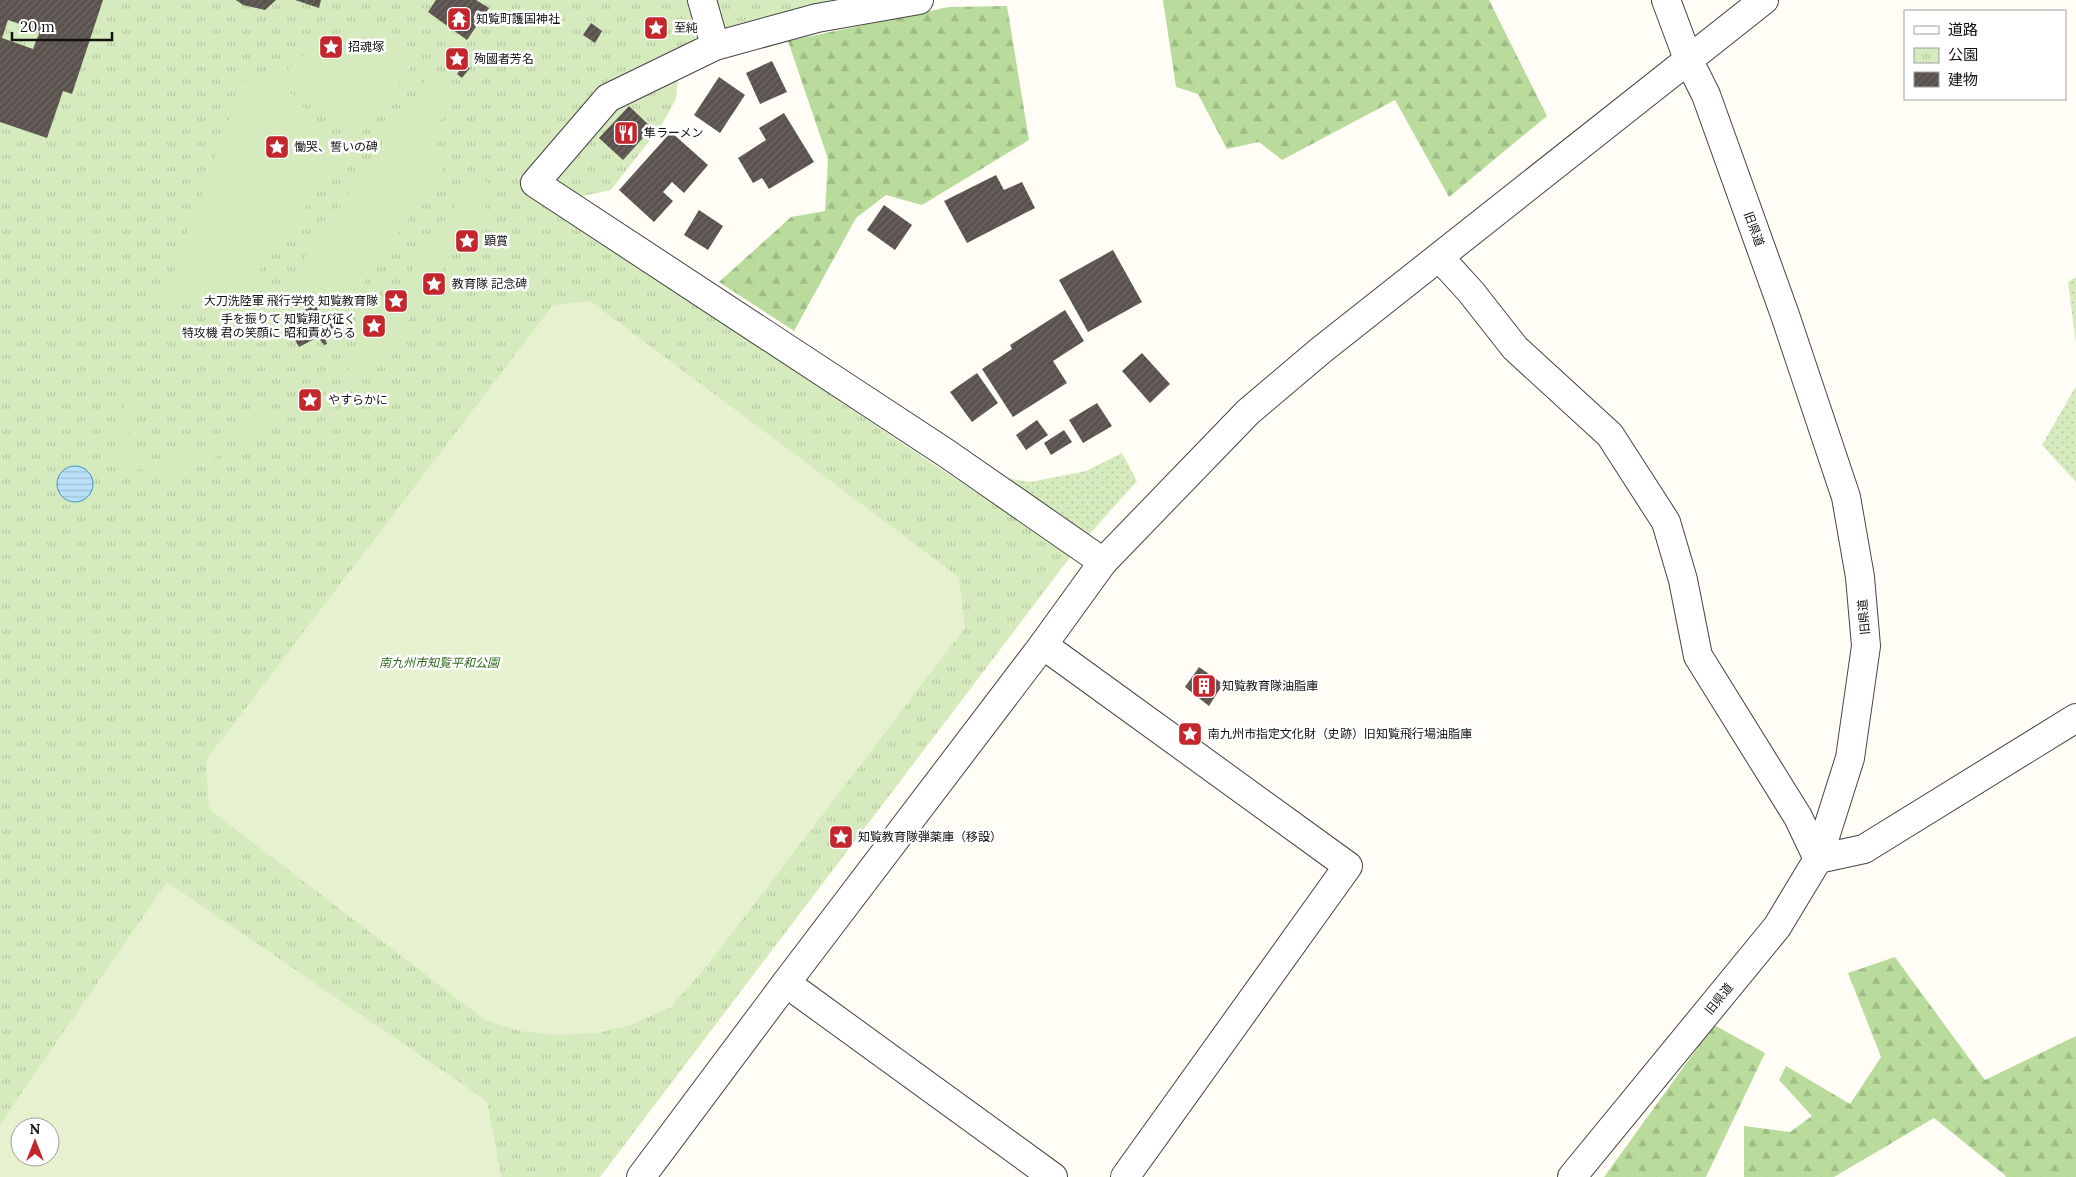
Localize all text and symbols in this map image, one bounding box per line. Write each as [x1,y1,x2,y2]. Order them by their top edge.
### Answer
temple icon: 知覧町護国神社 [446,6,472,32]
scale bar [12,10,112,42]
legend [1904,10,2066,100]
place label: 知覧町護国神社 [476,11,560,26]
place icon: 至純 [643,15,669,41]
text: 20 m [20,17,55,36]
place label: 至純 [674,20,698,35]
text: 道路 [1948,20,1978,39]
place icon: 招魂塚 [318,34,344,60]
place label: 招魂塚 [348,39,384,54]
text: 公園 [1948,45,1978,64]
place icon: 殉國者芳名 [444,46,470,72]
place label: 殉國者芳名 [474,51,534,66]
text: 建物 [1948,70,1978,89]
restaurant icon: 隼ラーメン [613,120,639,146]
place label: 隼ラーメン [644,125,704,140]
place icon: 慟哭、誓いの碑 [264,134,290,160]
place label: 慟哭、誓いの碑 [294,139,378,154]
street label: 旧県道 [1741,209,1768,248]
place icon: 顕賞 [454,228,480,254]
place label: 顕賞 [484,233,508,248]
place icon: 教育隊 記念碑 [421,271,447,297]
place label: 教育隊 記念碑 [452,276,527,291]
place icon: 大刀洗陸軍 飛行学校 知覧教育隊 [383,288,409,314]
place label: 大刀洗陸軍 飛行学校 知覧教育隊 [204,293,378,308]
place label: 手を振りて 知覧翔び征く 特攻機 君の笑顔に 昭和責めらる [182,311,356,340]
place icon: 手を振りて 知覧翔び征く 特攻機 君の笑顔に 昭和責めらる [361,313,387,339]
place icon: やすらかに [297,387,323,413]
place label: やすらかに [328,392,388,407]
street label: 旧県道 [1854,598,1873,636]
park label: 南九州市知覧平和公園 [379,655,501,670]
building icon: 知覧教育隊油脂庫 [1191,673,1217,699]
place label: 知覧教育隊油脂庫 [1222,678,1318,693]
place icon: 南九州市指定文化財（史跡）旧知覧飛行場油脂庫 [1177,721,1203,747]
place label: 南九州市指定文化財（史跡）旧知覧飛行場油脂庫 [1208,726,1472,741]
place icon: 知覧教育隊弾薬庫（移設） [828,824,854,850]
place label: 知覧教育隊弾薬庫（移設） [858,829,1002,844]
street label: 旧県道 [1701,980,1736,1017]
north arrow [10,1117,60,1167]
text: N [30,1120,41,1138]

